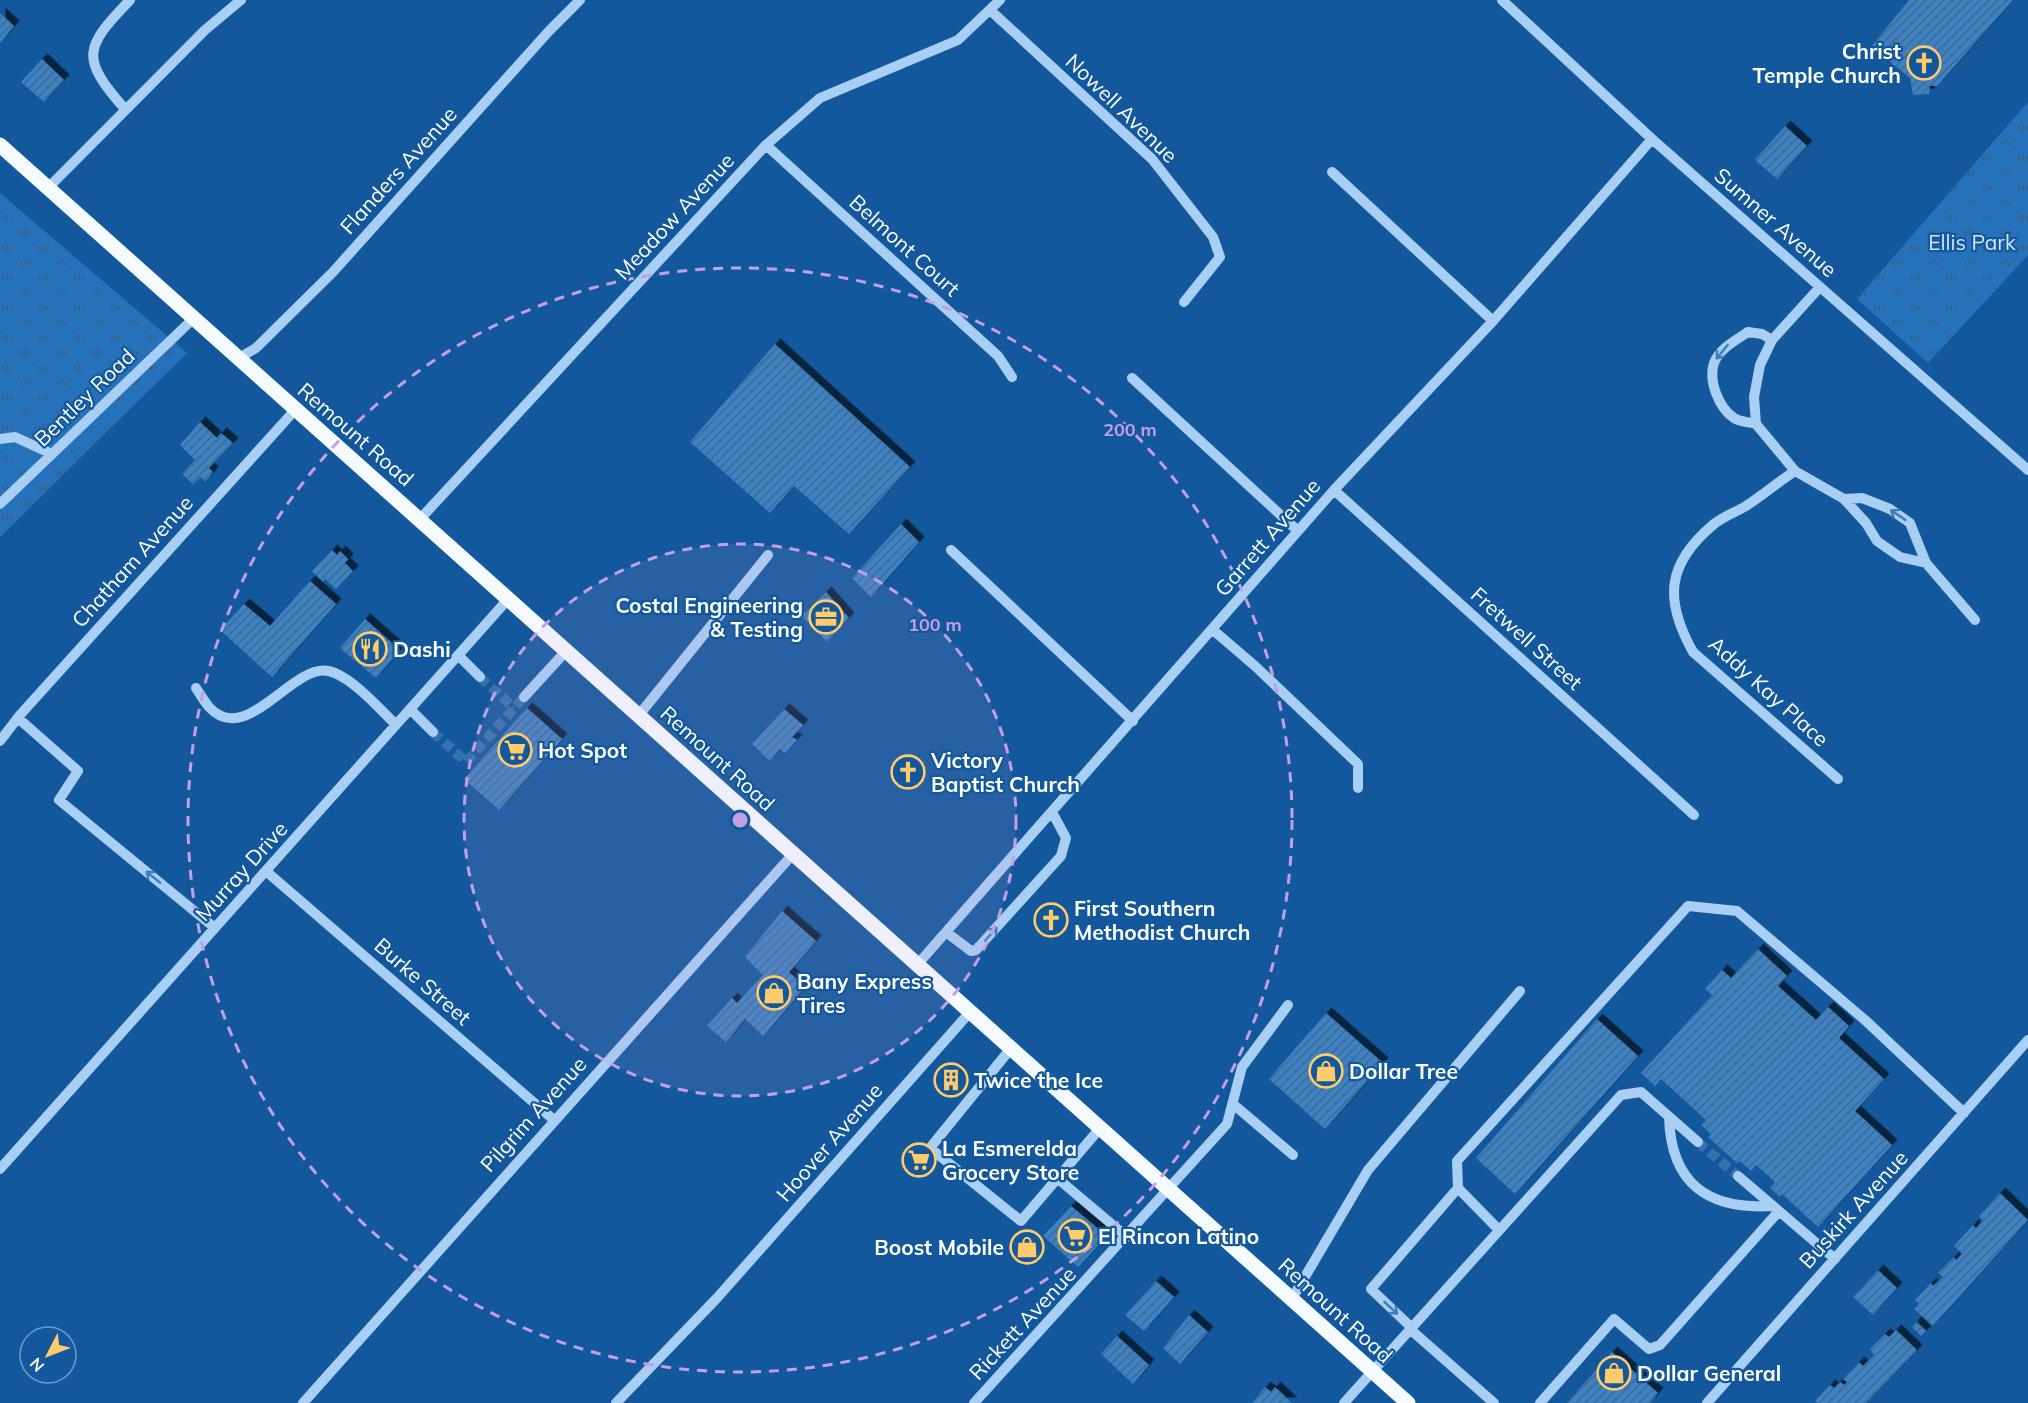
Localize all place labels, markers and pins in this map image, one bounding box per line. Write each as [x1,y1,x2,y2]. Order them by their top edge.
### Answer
place label: Christ Temple Church [1753,38,1901,88]
church icon: Christ Temple Church [1906,45,1942,81]
place label: Costal Engineering & Testing [615,592,803,642]
office icon: Costal Engineering & Testing [808,599,844,635]
restaurant icon: Dashi [352,631,388,667]
place label: Dashi [393,636,451,662]
supermarket icon: Hot Spot [497,732,533,768]
place label: Hot Spot [538,737,627,763]
place label: Victory Baptist Church [930,747,1080,797]
church icon: Victory Baptist Church [890,754,926,790]
centre of rings [730,810,750,830]
place label: First Southern Methodist Church [1074,895,1250,945]
church icon: First Southern Methodist Church [1033,902,1069,938]
place label: Bany Express Tires [797,968,932,1018]
shop icon: Bany Express Tires [756,975,792,1011]
shop icon: Dollar Tree [1308,1053,1344,1089]
place label: Dollar Tree [1349,1058,1458,1084]
building icon: Twice the Ice [933,1062,969,1098]
place label: Twice the Ice [974,1067,1103,1093]
place label: La Esmerelda Grocery Store [942,1135,1079,1185]
supermarket icon: La Esmerelda Grocery Store [901,1142,937,1178]
supermarket icon: El Rincon Latino [1057,1218,1093,1254]
place label: El Rincon Latino [1098,1223,1259,1249]
shop icon: Boost Mobile [1009,1229,1045,1265]
place label: Boost Mobile [874,1234,1004,1260]
shop icon: Dollar General [1596,1355,1632,1391]
place label: Dollar General [1637,1360,1781,1386]

